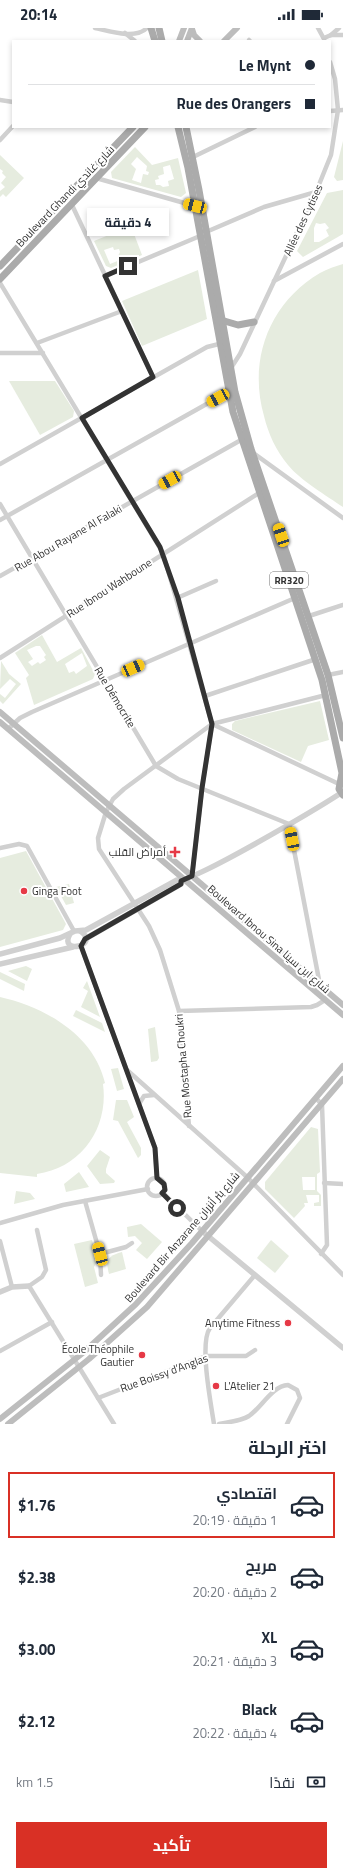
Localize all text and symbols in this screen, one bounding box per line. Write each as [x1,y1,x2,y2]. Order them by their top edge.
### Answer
text: 20:14 [20,3,57,26]
text: Le Mynt [239,54,291,77]
text: Rue des Orangers [177,92,291,115]
street label: Boulevard Ghandi شارع غاندي [12,142,119,251]
street label: Allée des Cytises [279,182,327,258]
car [182,197,208,215]
callout: 4 دقيقة [87,208,169,236]
text: 4 دقيقة [105,212,151,232]
route end [119,257,137,275]
car [205,387,231,409]
car [157,469,183,491]
street label: Rue Abou Rayane Al Falaki [11,501,125,575]
car [271,522,291,548]
street label: Rue Ibnou Wahboune [63,554,155,622]
road number: RR320 [270,572,308,588]
car [120,658,146,678]
street label: Rue Démocrite [90,663,140,731]
car [284,826,300,852]
place label: أمراض القلب [109,844,166,860]
marker: أمراض القلب [169,846,181,858]
street label: Boulevard Ibnou Sina شارع ابن سينا [204,881,334,997]
place label: Ginga Foot [32,883,82,899]
marker: Ginga Foot [19,886,29,896]
street label: Rue Mostapha Choukri [170,1013,196,1119]
street label: Boulevard Bir Anzarane شارع بئر أنزران [121,1168,243,1306]
route start [168,1199,186,1217]
car [91,1241,109,1267]
place label: Anytime Fitness [205,1315,280,1331]
marker: Anytime Fitness [283,1318,293,1328]
place label: École Théophile Gautier [62,1341,134,1370]
street label: Rue Boissy d’Anglas [118,1350,210,1396]
marker: École Théophile Gautier [137,1350,147,1360]
place label: L'Atelier 21 [224,1378,275,1394]
marker: L'Atelier 21 [211,1381,221,1391]
text: اختر الرحلة [248,1434,327,1461]
text: اقتصادي [217,1482,277,1505]
icon: car [289,1487,325,1523]
text: $1.76 [18,1494,55,1517]
text: 1 دقيقة · 20:19 [193,1510,277,1530]
text: مريح [245,1554,277,1577]
icon: car [289,1559,325,1595]
text: $2.38 [18,1566,55,1589]
text: 2 دقيقة · 20:20 [193,1582,277,1602]
text: XL [261,1626,277,1649]
icon: car [289,1631,325,1667]
text: $3.00 [18,1638,55,1661]
text: 3 دقيقة · 20:21 [193,1651,277,1671]
text: Black [242,1698,277,1721]
icon: car [289,1703,325,1739]
text: $2.12 [18,1710,55,1733]
text: 4 دقيقة · 20:22 [193,1723,277,1743]
text: نقدًا [269,1771,295,1794]
icon: cash [305,1771,327,1793]
text: 1.5 km [16,1772,53,1792]
button: تأكيد [16,1822,327,1868]

